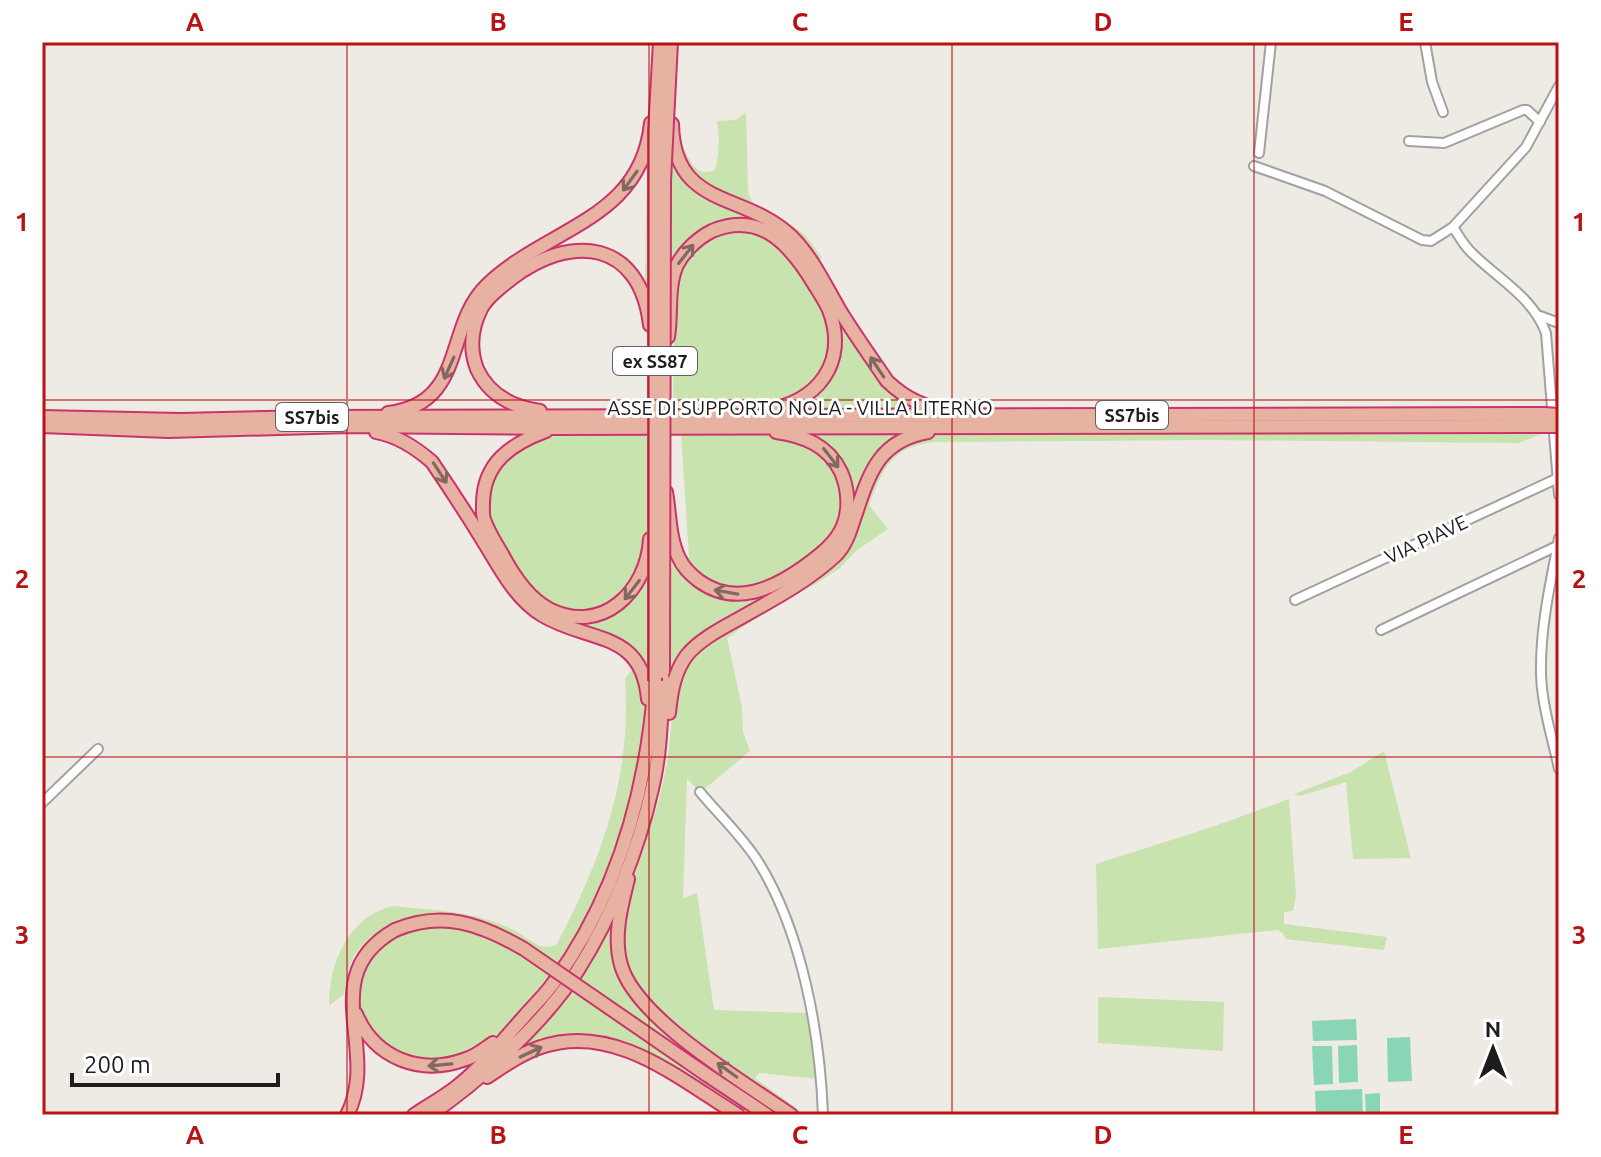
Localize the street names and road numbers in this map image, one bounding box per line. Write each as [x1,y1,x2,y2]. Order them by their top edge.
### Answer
road number: ex SS87 [613,347,697,375]
street label: ASSE DI SUPPORTO NOLA - VILLA LITERNO [607,396,993,419]
road number: SS7bis [1096,401,1168,429]
road number: SS7bis [276,403,348,431]
street label: VIA PIAVE [1381,510,1471,568]

